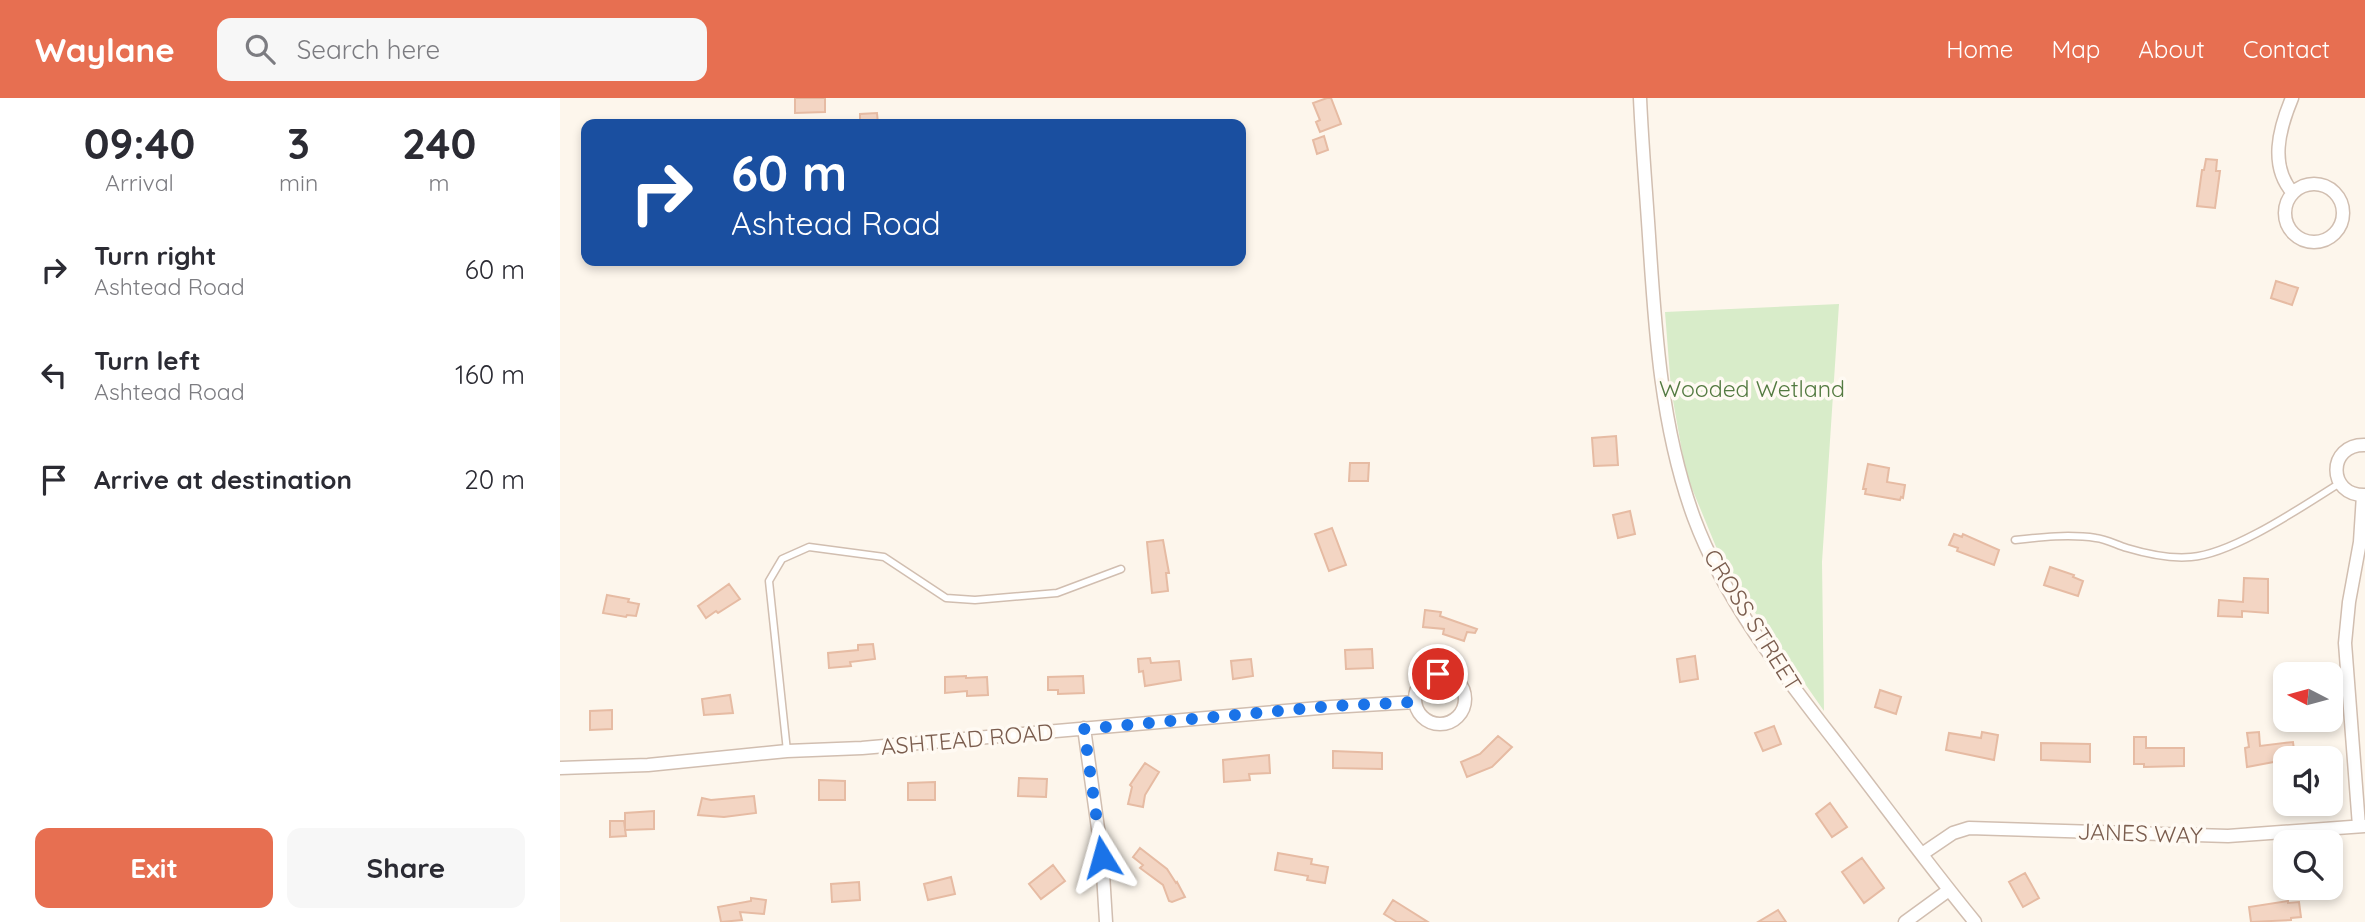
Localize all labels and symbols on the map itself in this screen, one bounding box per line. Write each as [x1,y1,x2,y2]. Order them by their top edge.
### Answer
park label: Wooded Wetland [1659,374,1845,403]
street label: CROSS STREET [1698,544,1808,697]
pin [1408,644,1468,704]
north arrow [2273,662,2343,732]
street label: ASHTEAD ROAD [880,717,1054,761]
street label: JANES WAY [2077,816,2203,850]
position arrow [1065,820,1139,894]

